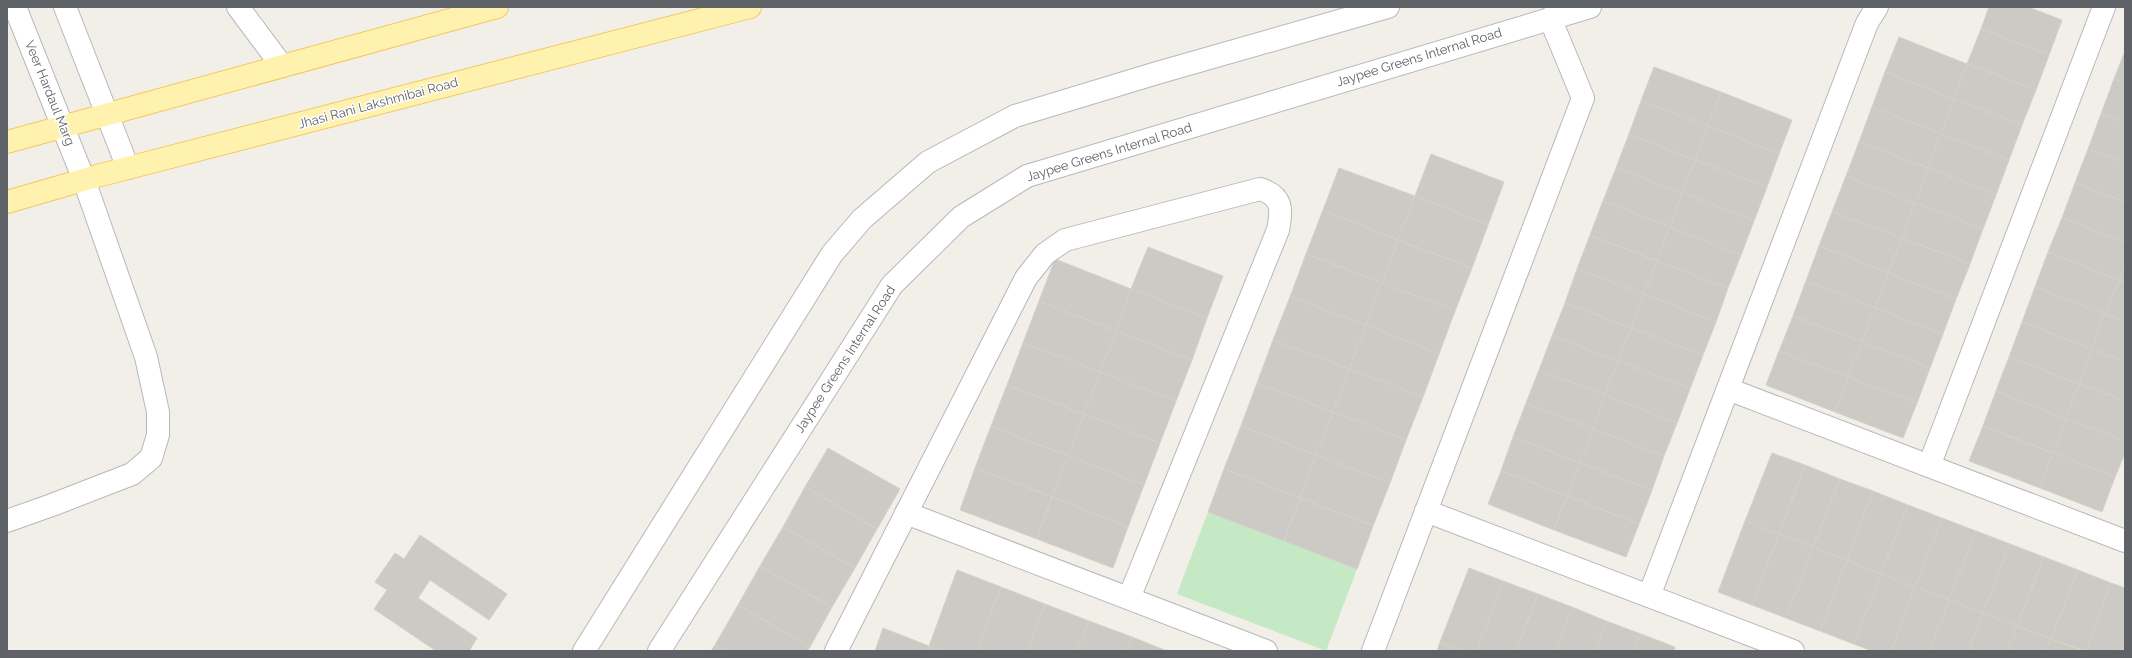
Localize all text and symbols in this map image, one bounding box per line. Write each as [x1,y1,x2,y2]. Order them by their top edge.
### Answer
street label: Jaypee Greens Internal Road [1334,25,1504,89]
street label: Veer Hardaul Marg [22,38,78,148]
street label: Jhasi Rani Lakshmibai Road [296,74,460,132]
street label: Jaypee Greens Internal Road [1024,120,1194,184]
street label: Jaypee Greens Internal Road [792,283,898,435]

